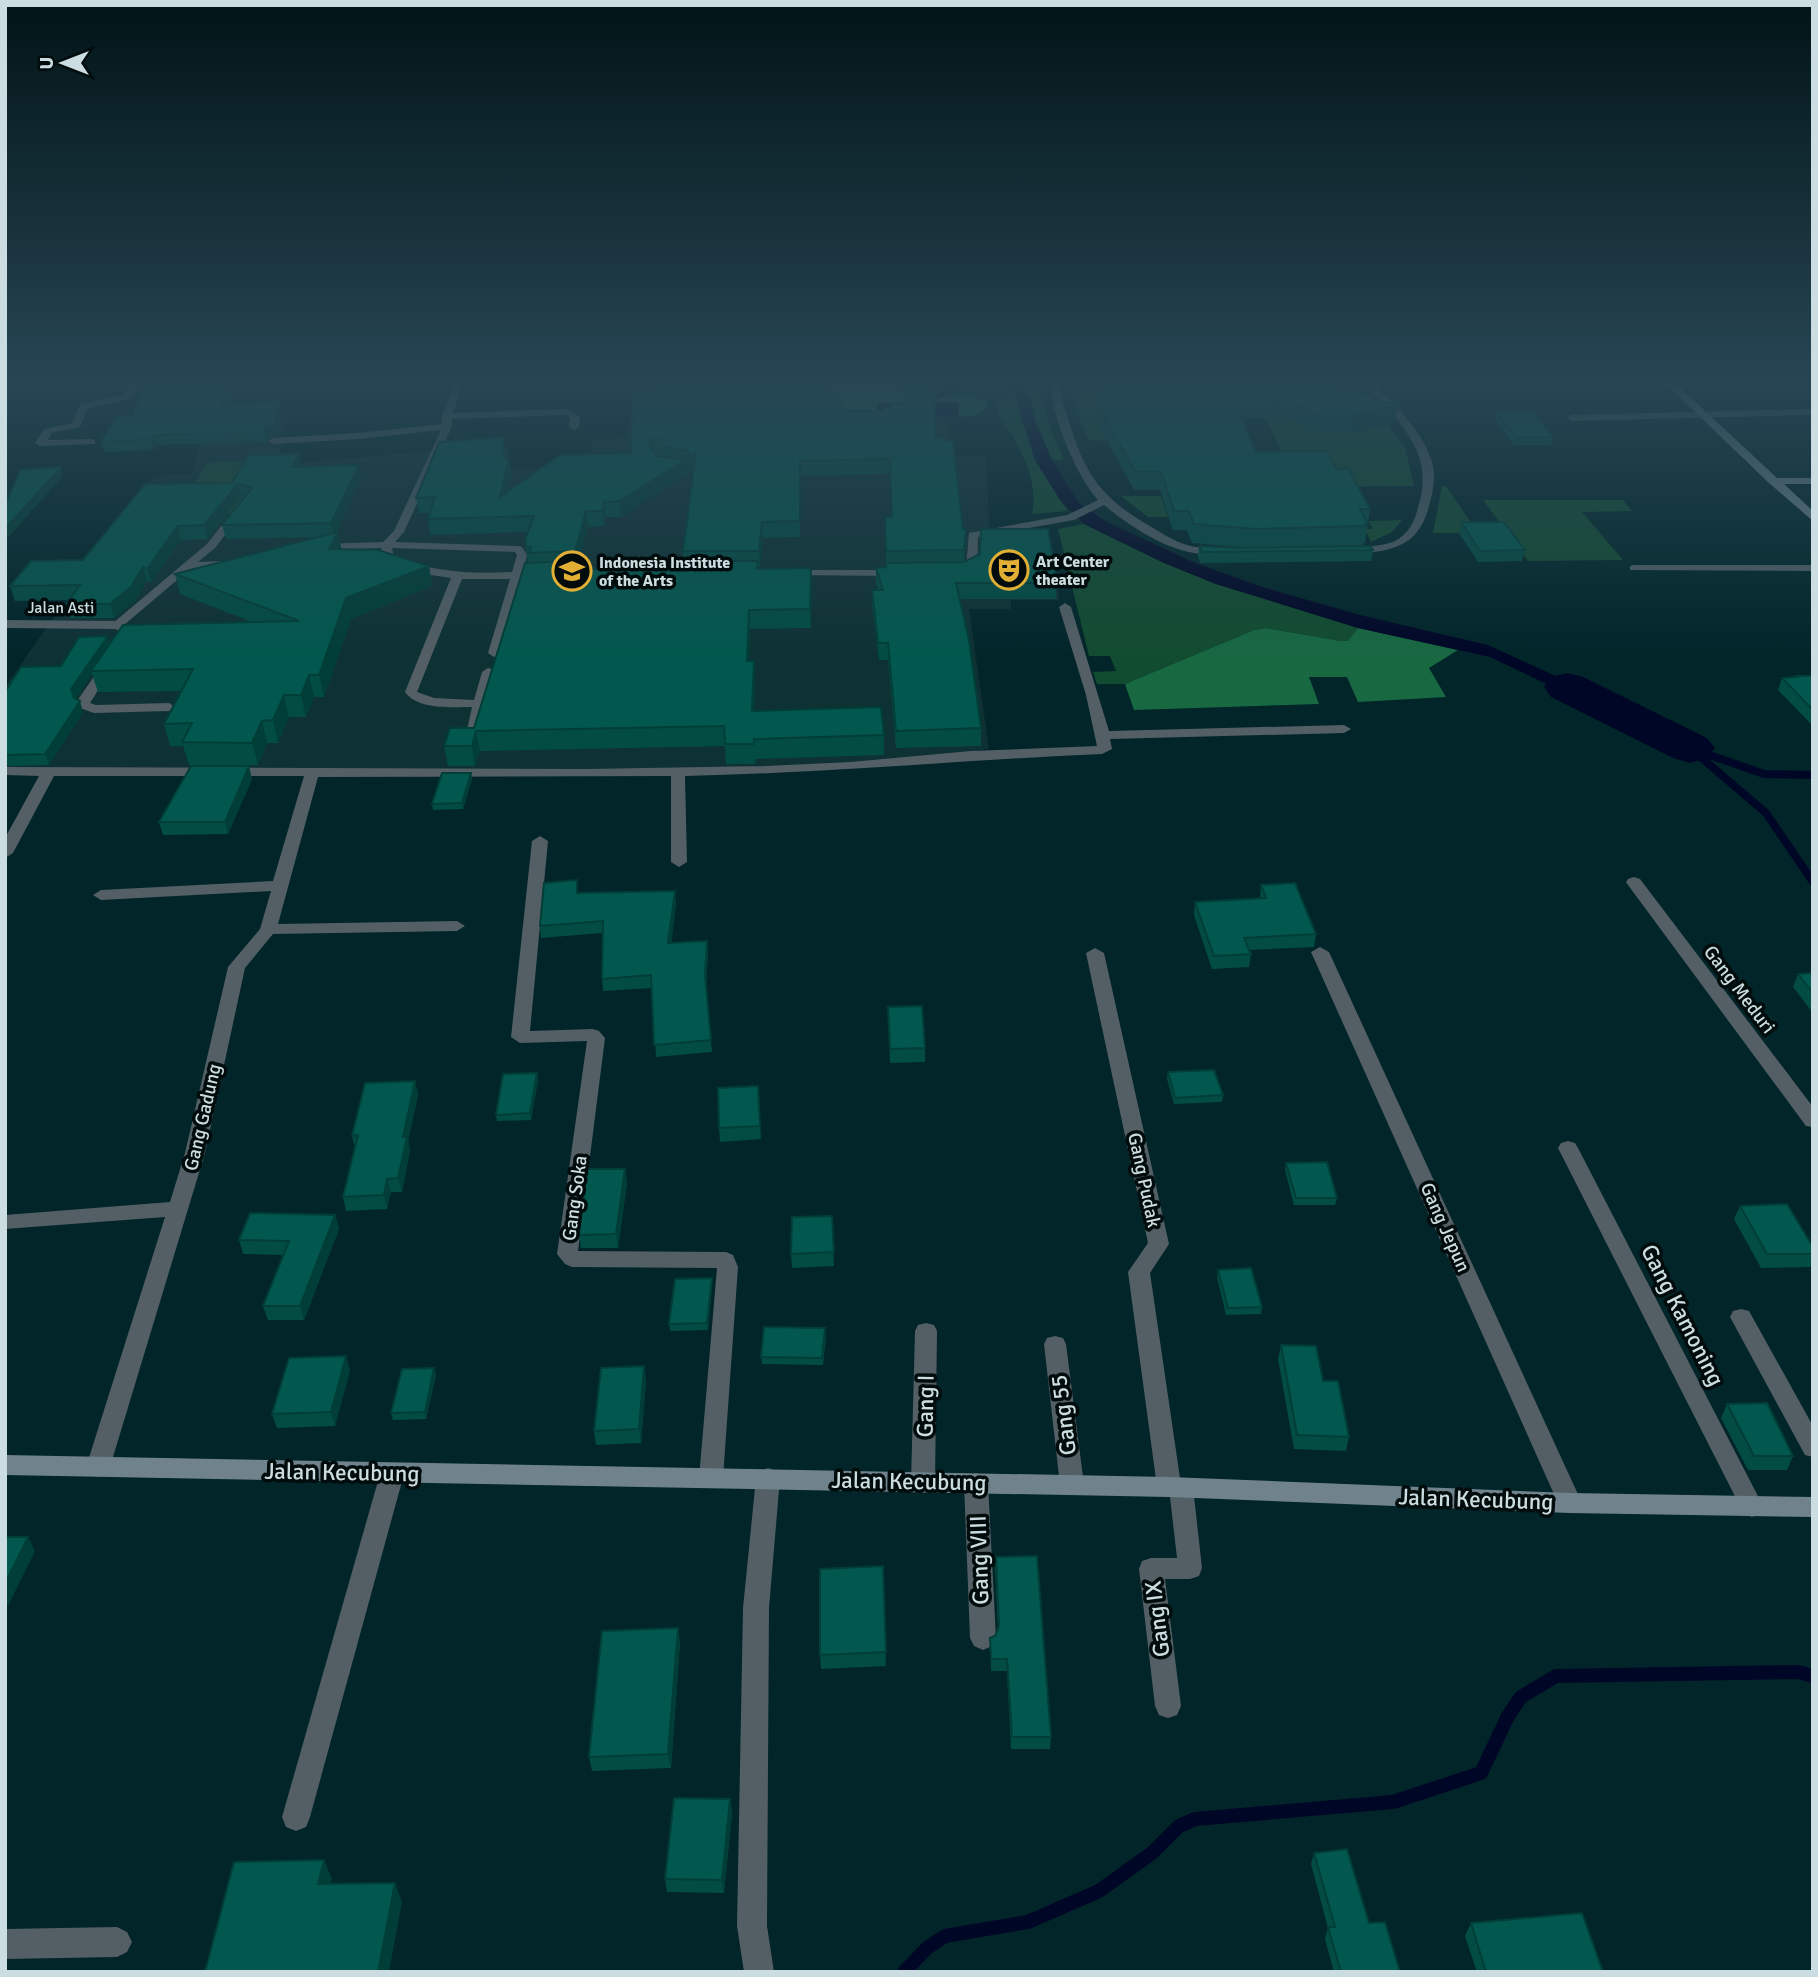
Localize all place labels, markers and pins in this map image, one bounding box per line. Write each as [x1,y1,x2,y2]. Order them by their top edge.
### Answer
theatre icon: Art Center theater [988,549,1030,591]
school or university icon: Indonesia Institute of the Arts [551,550,593,592]
place label: Art Center theater [1035,552,1110,590]
place label: Indonesia Institute of the Arts [599,553,730,591]

